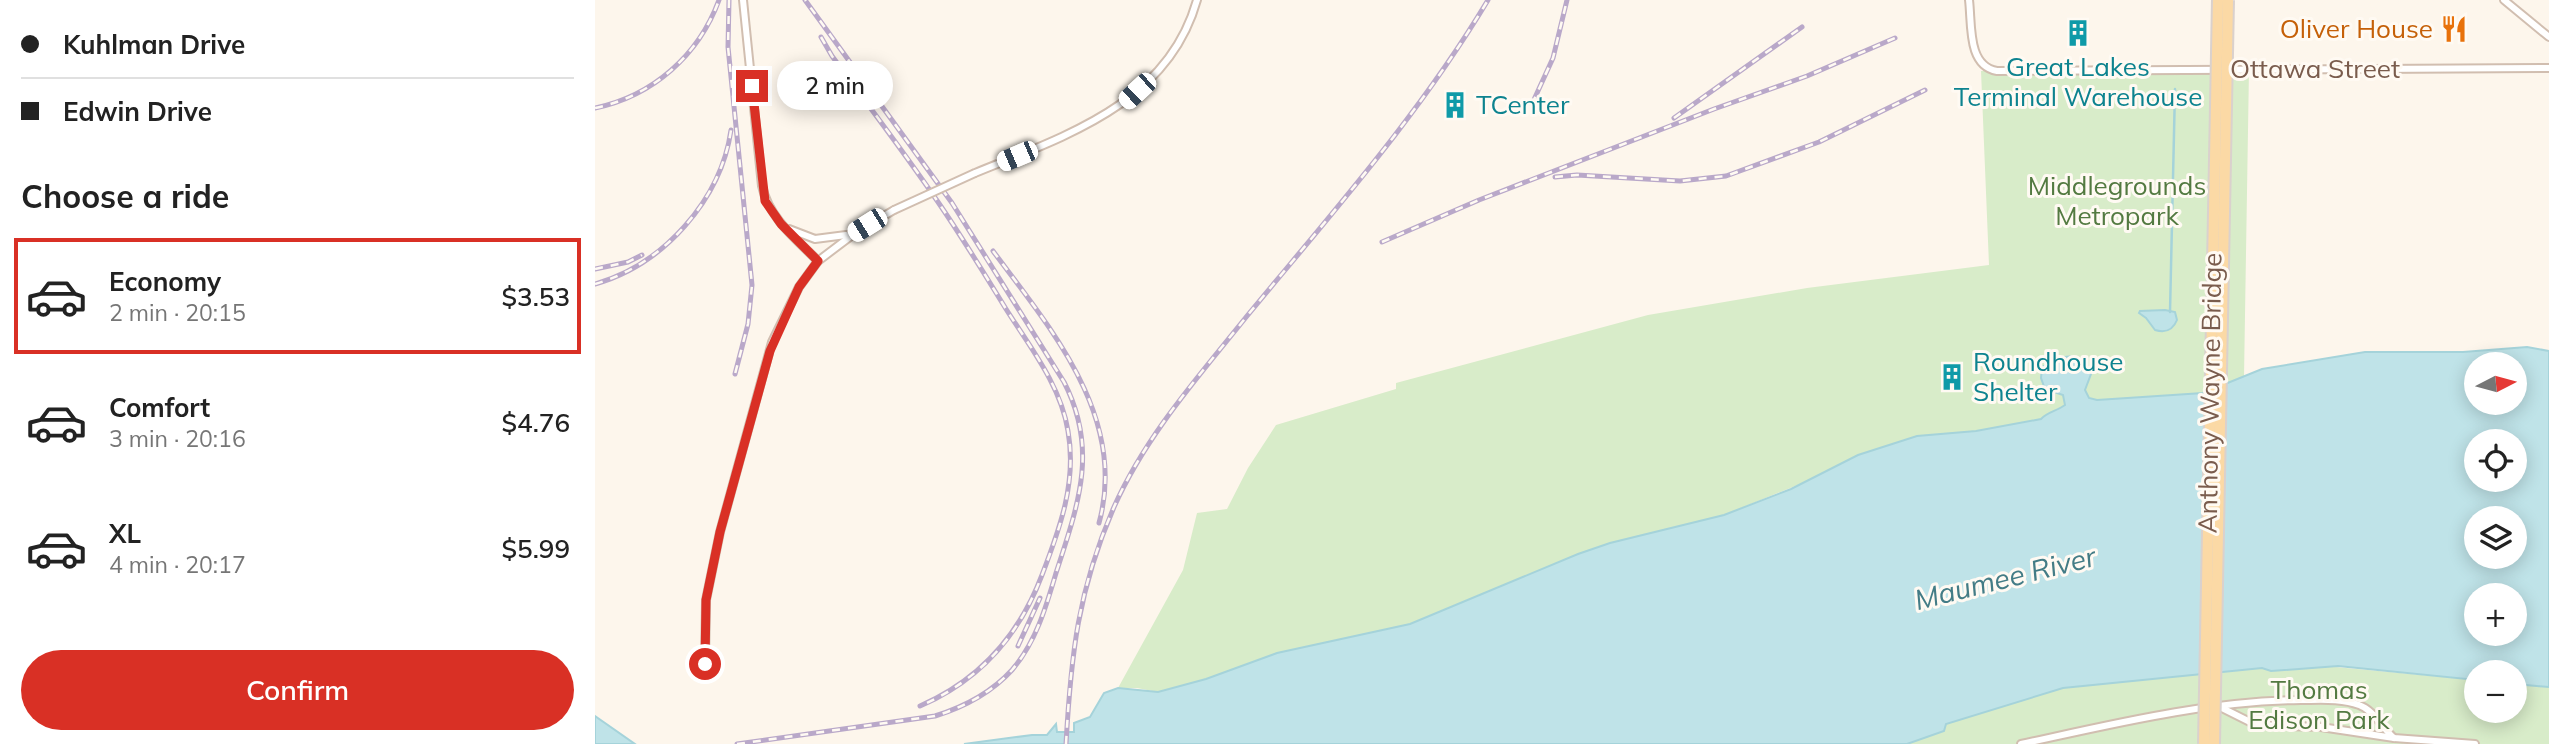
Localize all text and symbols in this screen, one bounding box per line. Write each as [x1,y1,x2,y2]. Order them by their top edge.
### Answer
place label: Oliver House [2280,12,2433,45]
restaurant icon: Oliver House [2439,14,2469,44]
building icon: Great Lakes Terminal Warehouse [2063,18,2093,48]
text: Kuhlman Drive [63,28,245,61]
place label: Great Lakes Terminal Warehouse [1954,50,2202,113]
street label: Ottawa Street [2230,52,2400,85]
callout: 2 min [777,62,892,110]
car [1115,69,1160,113]
route end [736,70,768,102]
text: 2 min [805,71,865,100]
place label: TCenter [1476,88,1570,121]
building icon: TCenter [1440,90,1470,120]
text: Edwin Drive [63,95,212,128]
car [994,138,1041,174]
park label: Middlegrounds Metropark [2028,169,2206,232]
text: Choose a ride [21,176,229,216]
car [844,205,891,245]
street label: Anthony Wayne Bridge [2191,252,2228,534]
icon: car [25,265,88,328]
text: Economy [109,265,221,298]
text: $3.53 [501,280,570,313]
text: 2 min · 20:15 [109,298,246,327]
place label: Roundhouse Shelter [1973,345,2124,408]
north arrow [2464,352,2527,415]
map controls [2464,352,2527,723]
building icon: Roundhouse Shelter [1937,362,1967,392]
icon: car [25,391,88,454]
text: Comfort [109,391,210,424]
text: $4.76 [501,406,570,439]
text: 3 min · 20:16 [109,424,246,453]
button: locate [2464,429,2527,492]
button: layers [2464,506,2527,569]
icon: car [25,517,88,580]
text: XL [109,517,141,550]
text: $5.99 [501,532,570,565]
water label: Maumee River [1911,538,2101,617]
text: 4 min · 20:17 [109,550,246,579]
button: + [2464,583,2527,646]
route start [689,648,721,680]
button: Confirm [21,650,574,730]
button: − [2464,660,2527,723]
park label: Thomas Edison Park [2248,673,2390,736]

